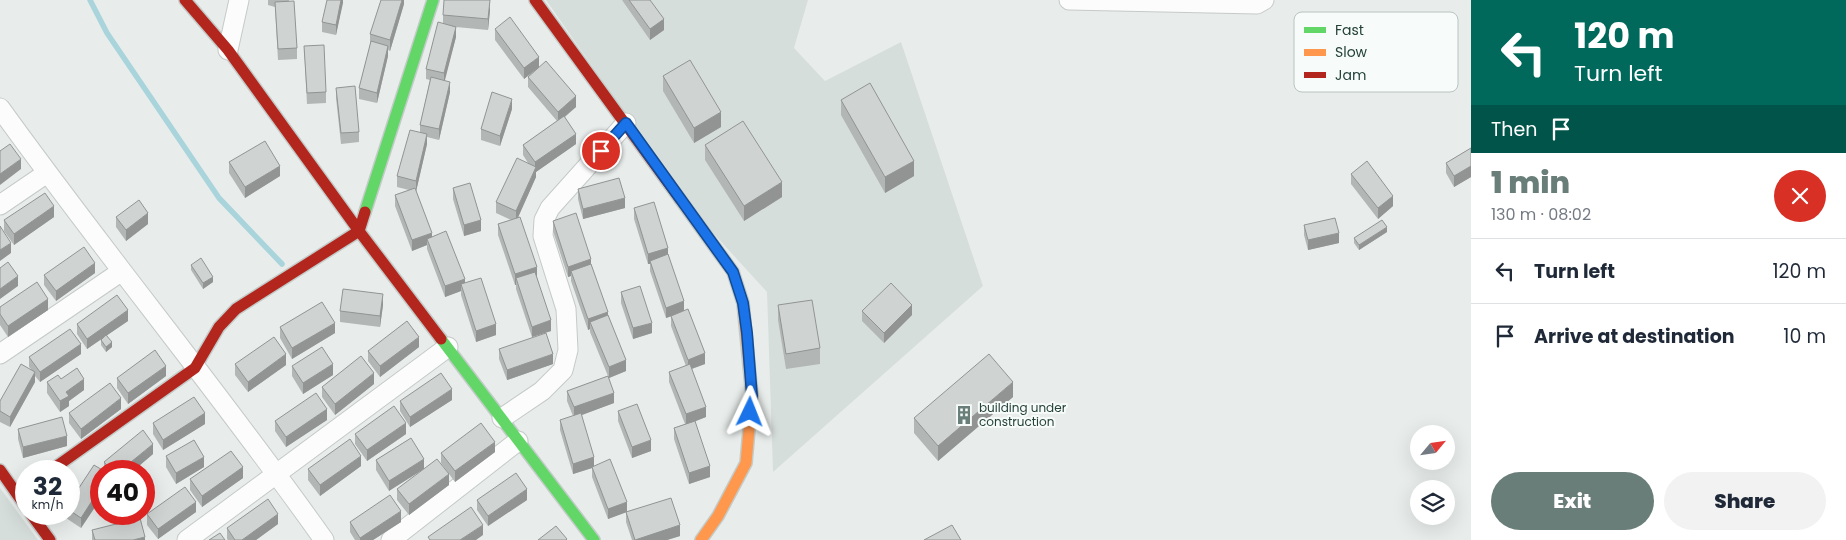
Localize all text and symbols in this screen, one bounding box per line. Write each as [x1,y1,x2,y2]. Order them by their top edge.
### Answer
text: 120 m [1574,11,1674,60]
legend [1294,12,1458,92]
text: Fast [1335,20,1364,40]
icon: left [1491,20,1556,85]
text: Slow [1335,42,1368,62]
text: Turn left [1574,58,1662,89]
text: Jam [1335,65,1366,85]
icon: arrive [1547,115,1575,143]
text: Then [1491,116,1537,143]
pin [580,130,622,172]
icon: arrive [587,137,615,165]
text: 1 min [1491,161,1570,204]
button: close [1774,170,1826,222]
text: 130 m · 08:02 [1491,203,1591,226]
icon: left [1491,257,1519,285]
text: Turn left [1534,258,1615,285]
text: 120 m [1772,258,1826,285]
icon: arrive [1491,322,1519,350]
text: Arrive at destination [1534,323,1735,350]
text: 10 m [1783,323,1826,350]
position arrow [723,385,775,437]
place label: building under construction [979,399,1067,430]
building icon: building under construction [953,404,975,426]
north arrow [1410,425,1455,470]
map controls [1410,425,1455,525]
speed limit sign: 40 [90,460,155,525]
text: 32 [33,469,62,504]
button: Exit [1491,472,1654,530]
button: Share [1664,472,1826,530]
button: layers [1410,480,1455,525]
text: km/h [32,496,63,513]

